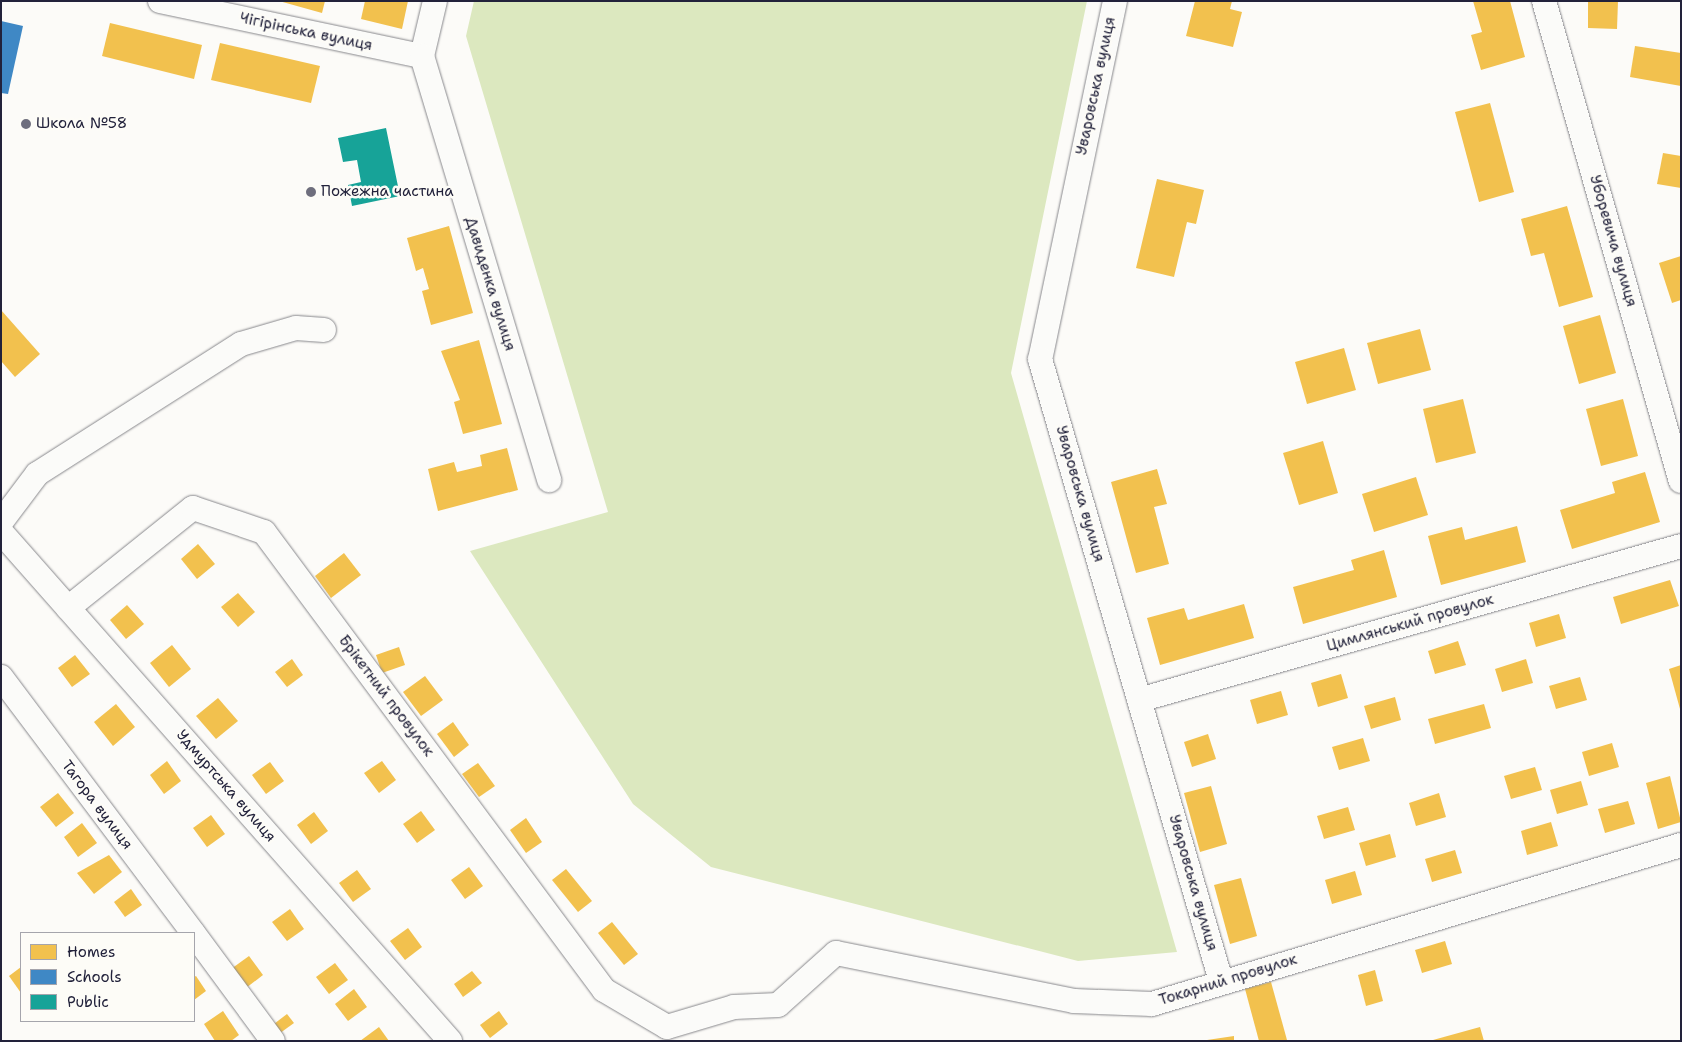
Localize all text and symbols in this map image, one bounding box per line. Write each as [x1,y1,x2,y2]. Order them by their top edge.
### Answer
street label: Чiгiрiнська вулиця [238,9,374,55]
street label: Уваровська вулиця [1073,15,1119,157]
place label: Школа №58 [36,115,127,133]
marker: Школа №58 [20,118,32,130]
street label: Уборевича вулиця [1586,173,1640,309]
place label: Пожежна частина [321,183,454,201]
marker: Пожежна частина [305,186,317,198]
street label: Давиденка вулиця [461,215,519,353]
street label: Уваровська вулиця [1052,424,1108,564]
street label: Цимлянський провулок [1324,591,1496,655]
street label: Брiкетний провулок [335,632,437,760]
street label: Удмуртська вулиця [172,726,280,846]
street label: Тагора вулиця [58,757,136,853]
street label: Уваровська вулиця [1165,813,1221,953]
legend [20,932,195,1022]
text: Homes [67,942,115,962]
street label: Токарний провулок [1157,950,1299,1010]
text: Schools [67,967,122,987]
text: Public [67,992,109,1012]

